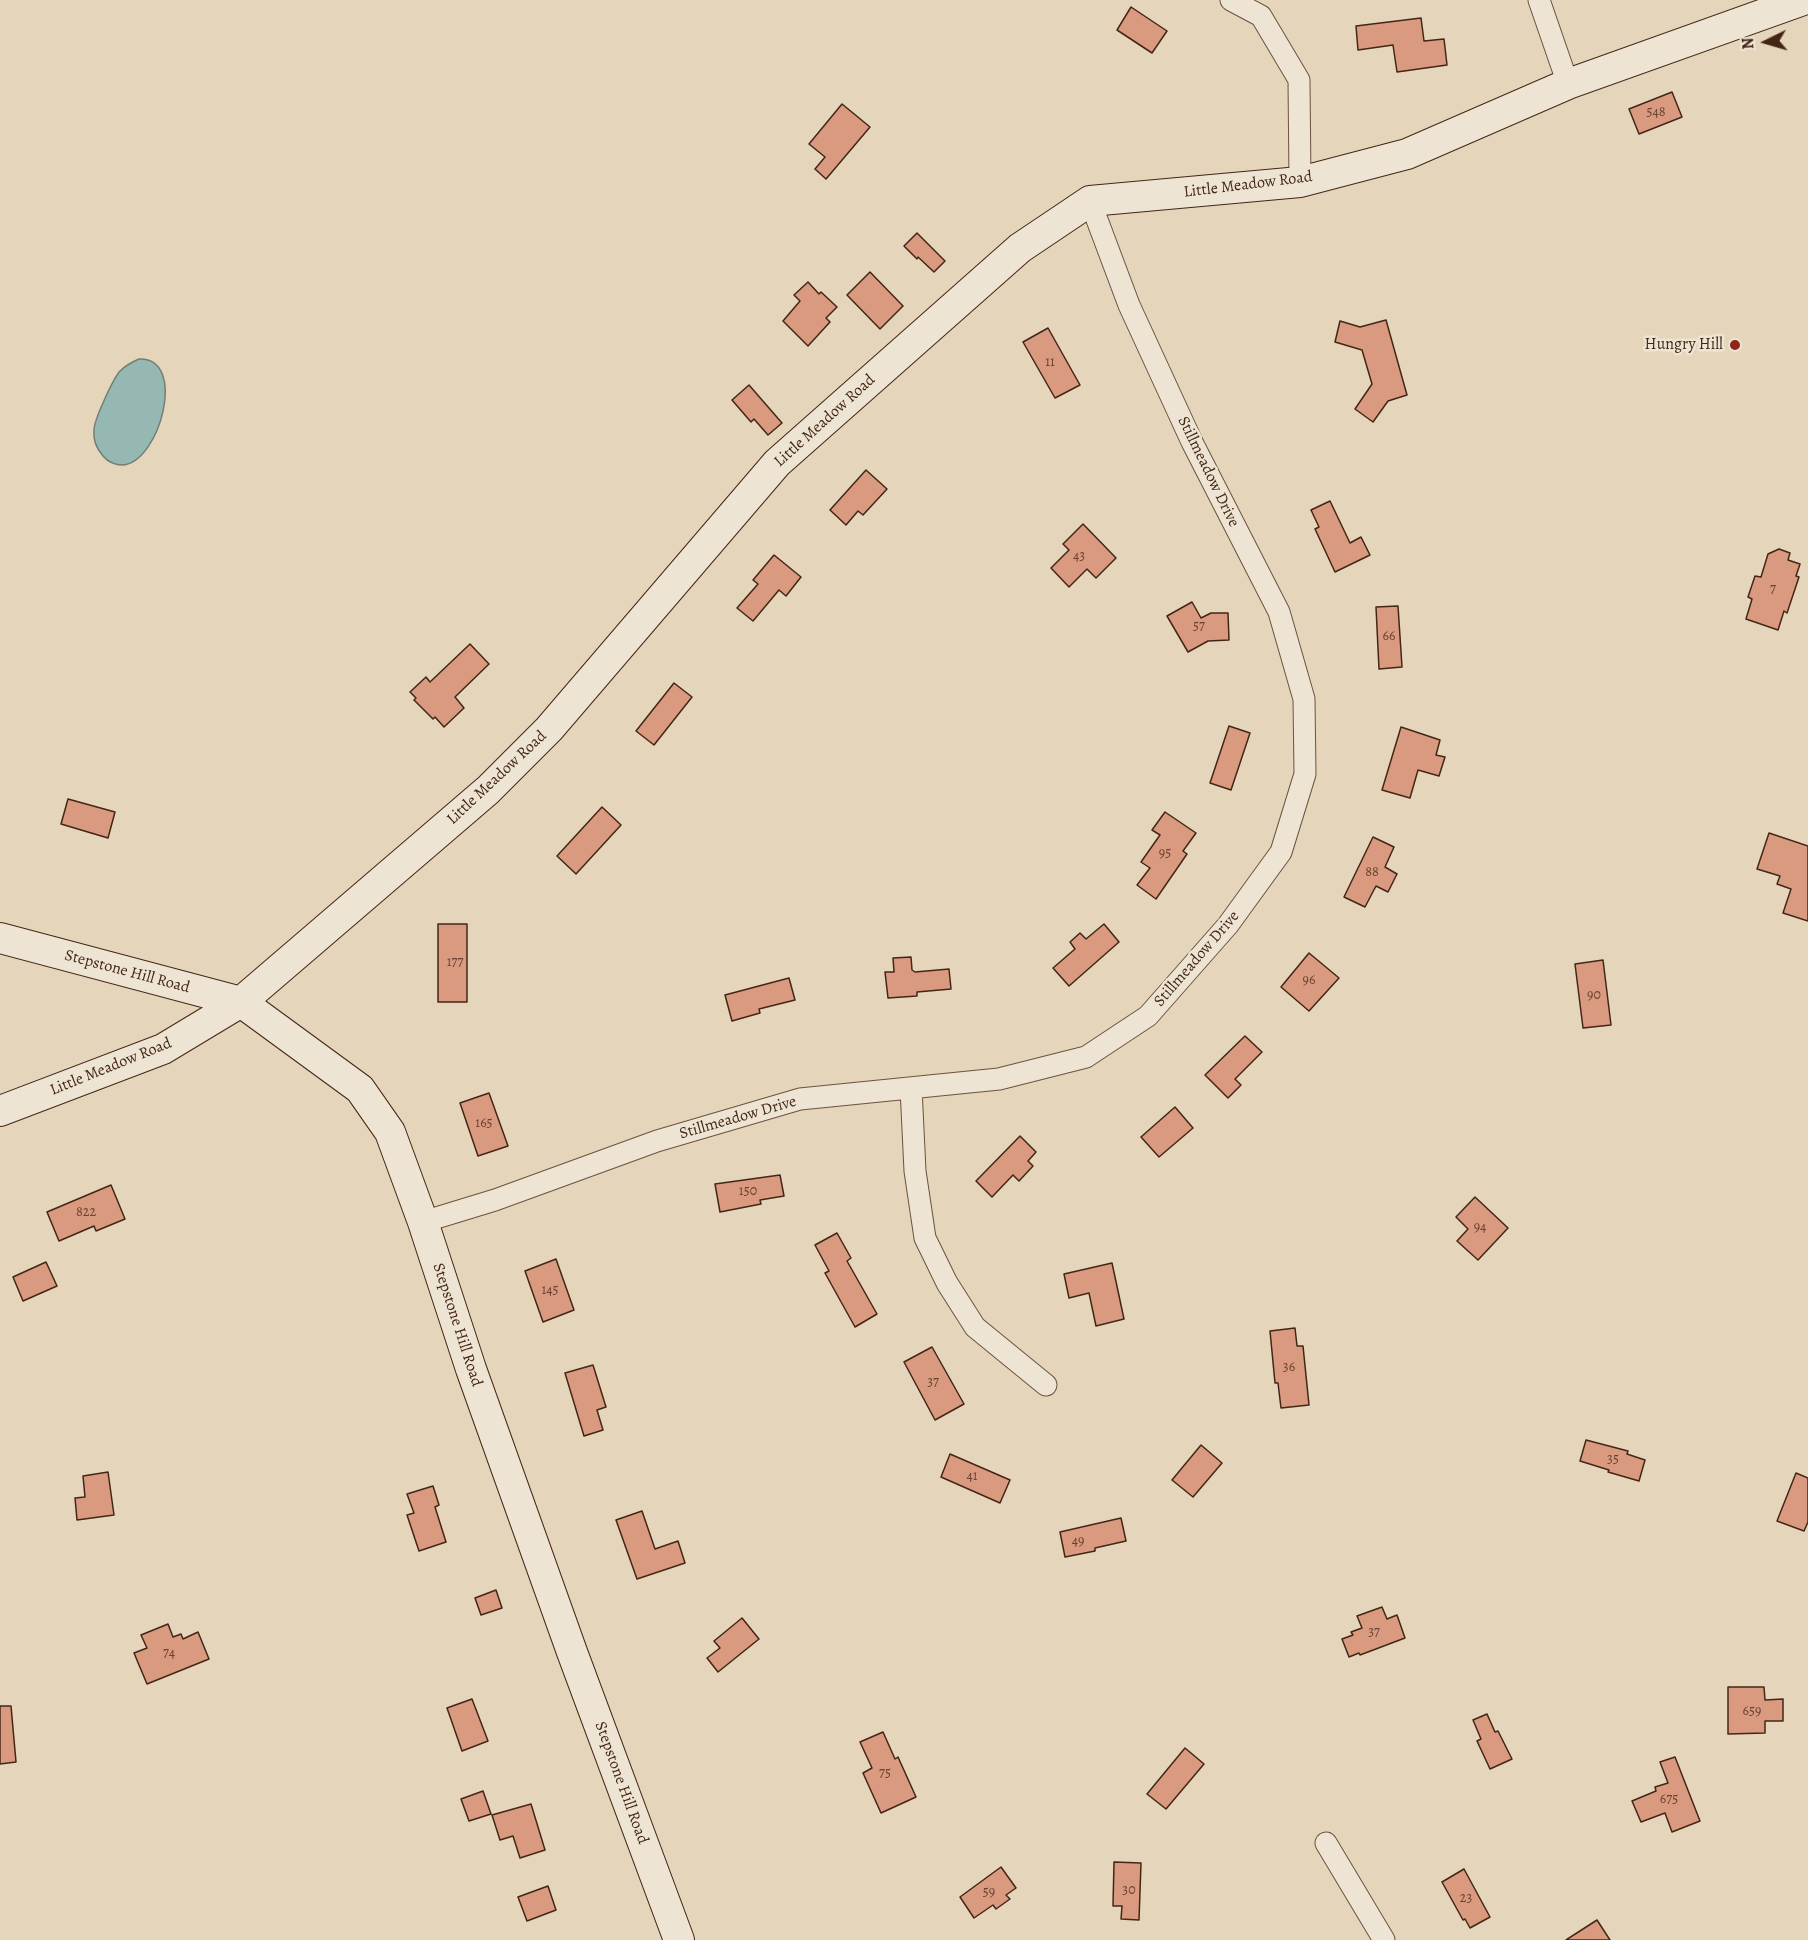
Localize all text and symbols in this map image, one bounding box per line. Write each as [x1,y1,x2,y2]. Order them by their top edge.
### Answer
north arrow [1736,12,1796,72]
text: N [1737,37,1760,50]
house number: 548 [1646,105,1666,121]
street label: Little Meadow Road [1183,168,1313,202]
place label: Hungry Hill [1645,335,1723,355]
marker: Hungry Hill [1728,338,1742,352]
house number: 11 [1045,355,1055,371]
street label: Little Meadow Road [771,371,879,471]
street label: Stillmeadow Drive [1173,414,1243,530]
house number: 43 [1073,549,1085,565]
house number: 7 [1770,582,1776,598]
house number: 57 [1193,619,1205,635]
house number: 66 [1383,629,1395,645]
street label: Little Meadow Road [443,727,551,829]
house number: 95 [1159,846,1171,862]
house number: 88 [1365,865,1379,881]
street label: Stillmeadow Drive [1150,907,1244,1011]
street label: Stepstone Hill Road [62,946,192,998]
house number: 177 [447,955,463,971]
house number: 96 [1303,973,1315,989]
house number: 90 [1587,988,1601,1004]
street label: Little Meadow Road [47,1034,175,1100]
street label: Stillmeadow Drive [677,1092,799,1144]
house number: 165 [475,1116,493,1132]
house number: 150 [739,1184,757,1200]
house number: 822 [76,1205,96,1221]
house number: 94 [1474,1220,1486,1236]
street label: Stepstone Hill Road [428,1261,486,1389]
house number: 145 [541,1283,559,1299]
house number: 36 [1283,1360,1295,1376]
house number: 37 [927,1375,939,1391]
house number: 35 [1607,1452,1619,1468]
house number: 41 [966,1469,978,1485]
house number: 49 [1072,1534,1084,1550]
house number: 37 [1368,1625,1380,1641]
house number: 74 [163,1646,175,1662]
house number: 659 [1743,1704,1761,1720]
street label: Stepstone Hill Road [590,1719,652,1847]
house number: 75 [879,1766,891,1782]
house number: 675 [1660,1792,1678,1808]
house number: 30 [1122,1883,1136,1899]
house number: 59 [983,1885,995,1901]
house number: 23 [1460,1891,1472,1907]

